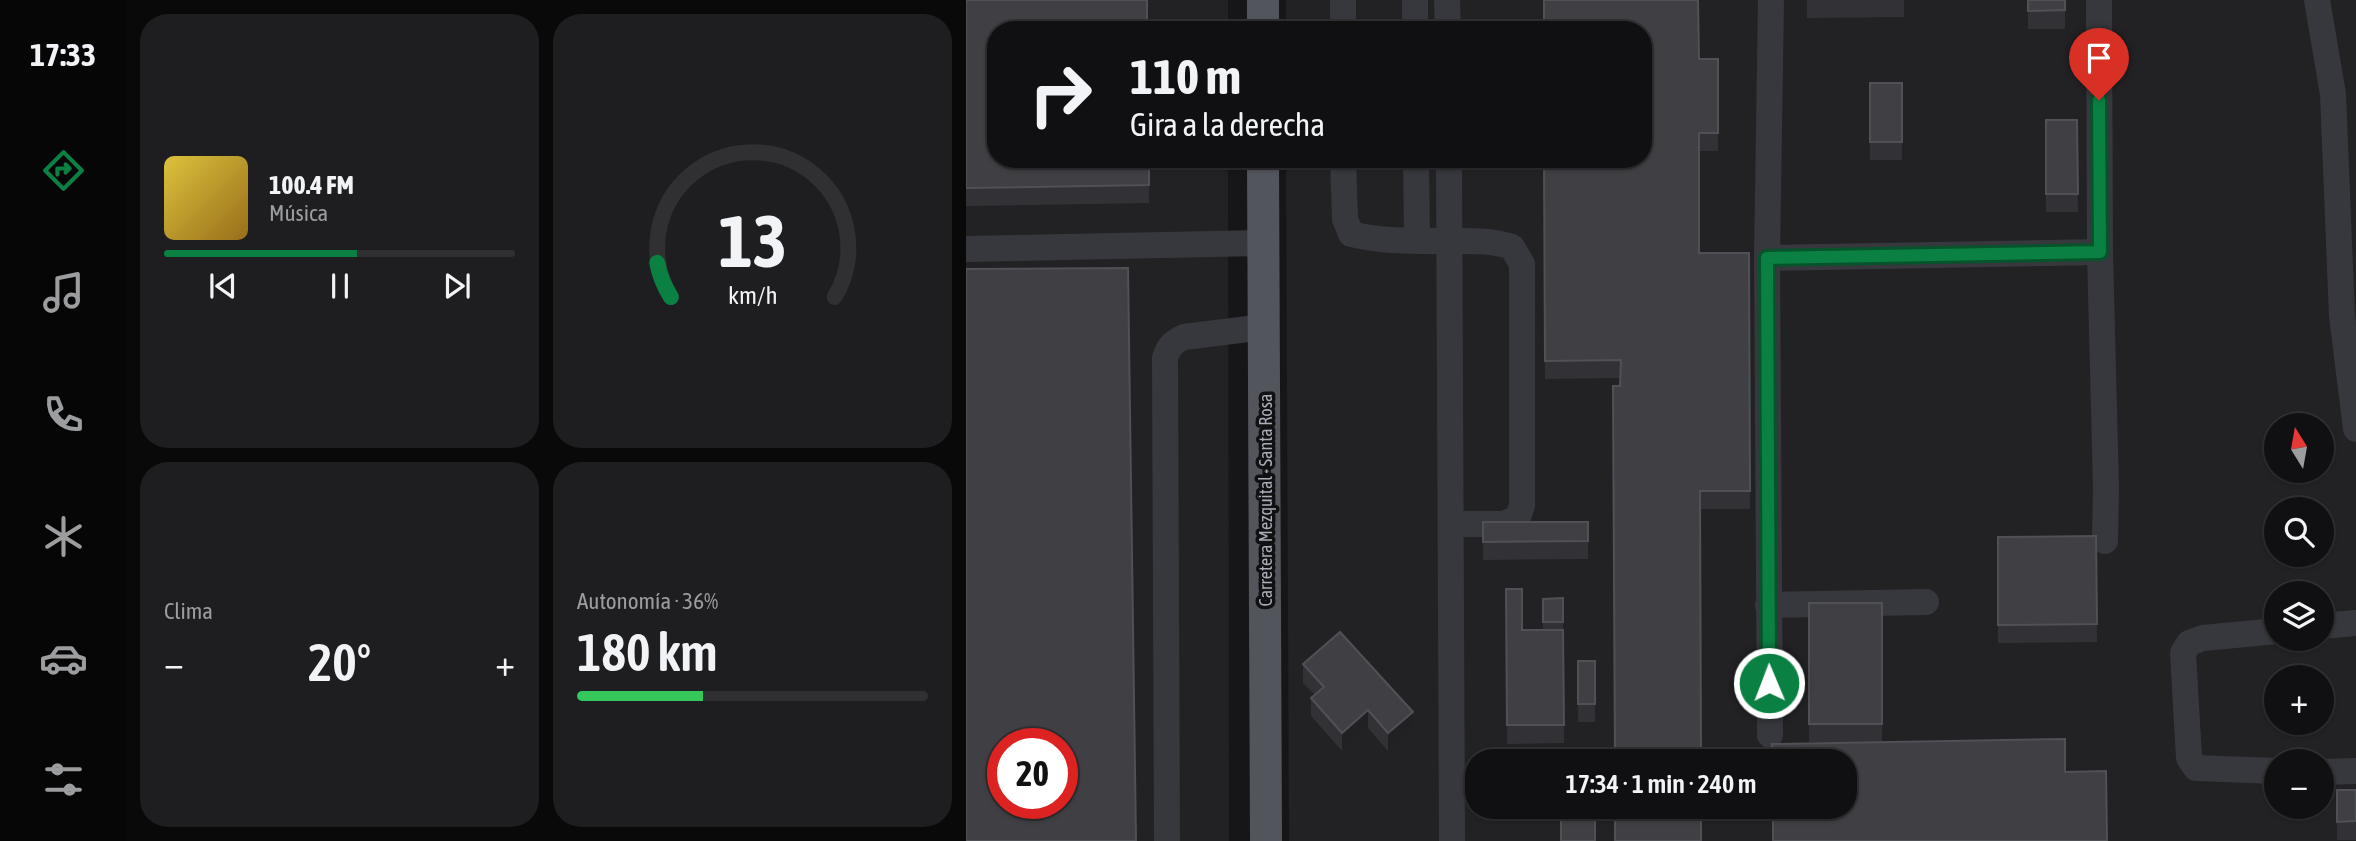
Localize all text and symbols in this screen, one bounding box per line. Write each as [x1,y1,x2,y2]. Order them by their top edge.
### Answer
pin [2069,28,2129,100]
text: 17:33 [30,36,96,73]
icon: arrive [2080,39,2118,77]
text: 110 m [1130,48,1241,104]
icon: right [1015,49,1106,140]
text: Gira a la derecha [1130,106,1325,143]
icon: directions [39,146,88,195]
text: 100.4 FM [269,170,354,200]
text: 13 [718,199,787,282]
text: Música [269,200,328,226]
icon: previous [204,267,242,305]
icon: pause [321,267,359,305]
icon: next [438,267,476,305]
icon: music [39,268,88,317]
text: km/h [728,281,777,309]
icon: phone [39,390,88,439]
street label: Carretera Mezquital - Santa Rosa [1255,394,1276,606]
north arrow [2264,413,2334,483]
map controls [2264,413,2334,819]
button: search [2264,497,2334,567]
icon: climate [39,512,88,561]
button: layers [2264,581,2334,651]
text: Autonomía · 36% [577,588,718,614]
text: Clima [164,598,213,624]
text: 180 km [577,622,718,682]
text: 20° [308,632,371,692]
icon: car [39,634,88,683]
text: − [164,641,184,684]
text: + [495,641,515,684]
position arrow [1732,646,1806,720]
button: + [2264,665,2334,735]
speed limit sign: 20 [987,728,1078,819]
button: − [2264,749,2334,819]
icon: filters [39,755,88,804]
text: 17:34 · 1 min · 240 m [1566,769,1756,799]

